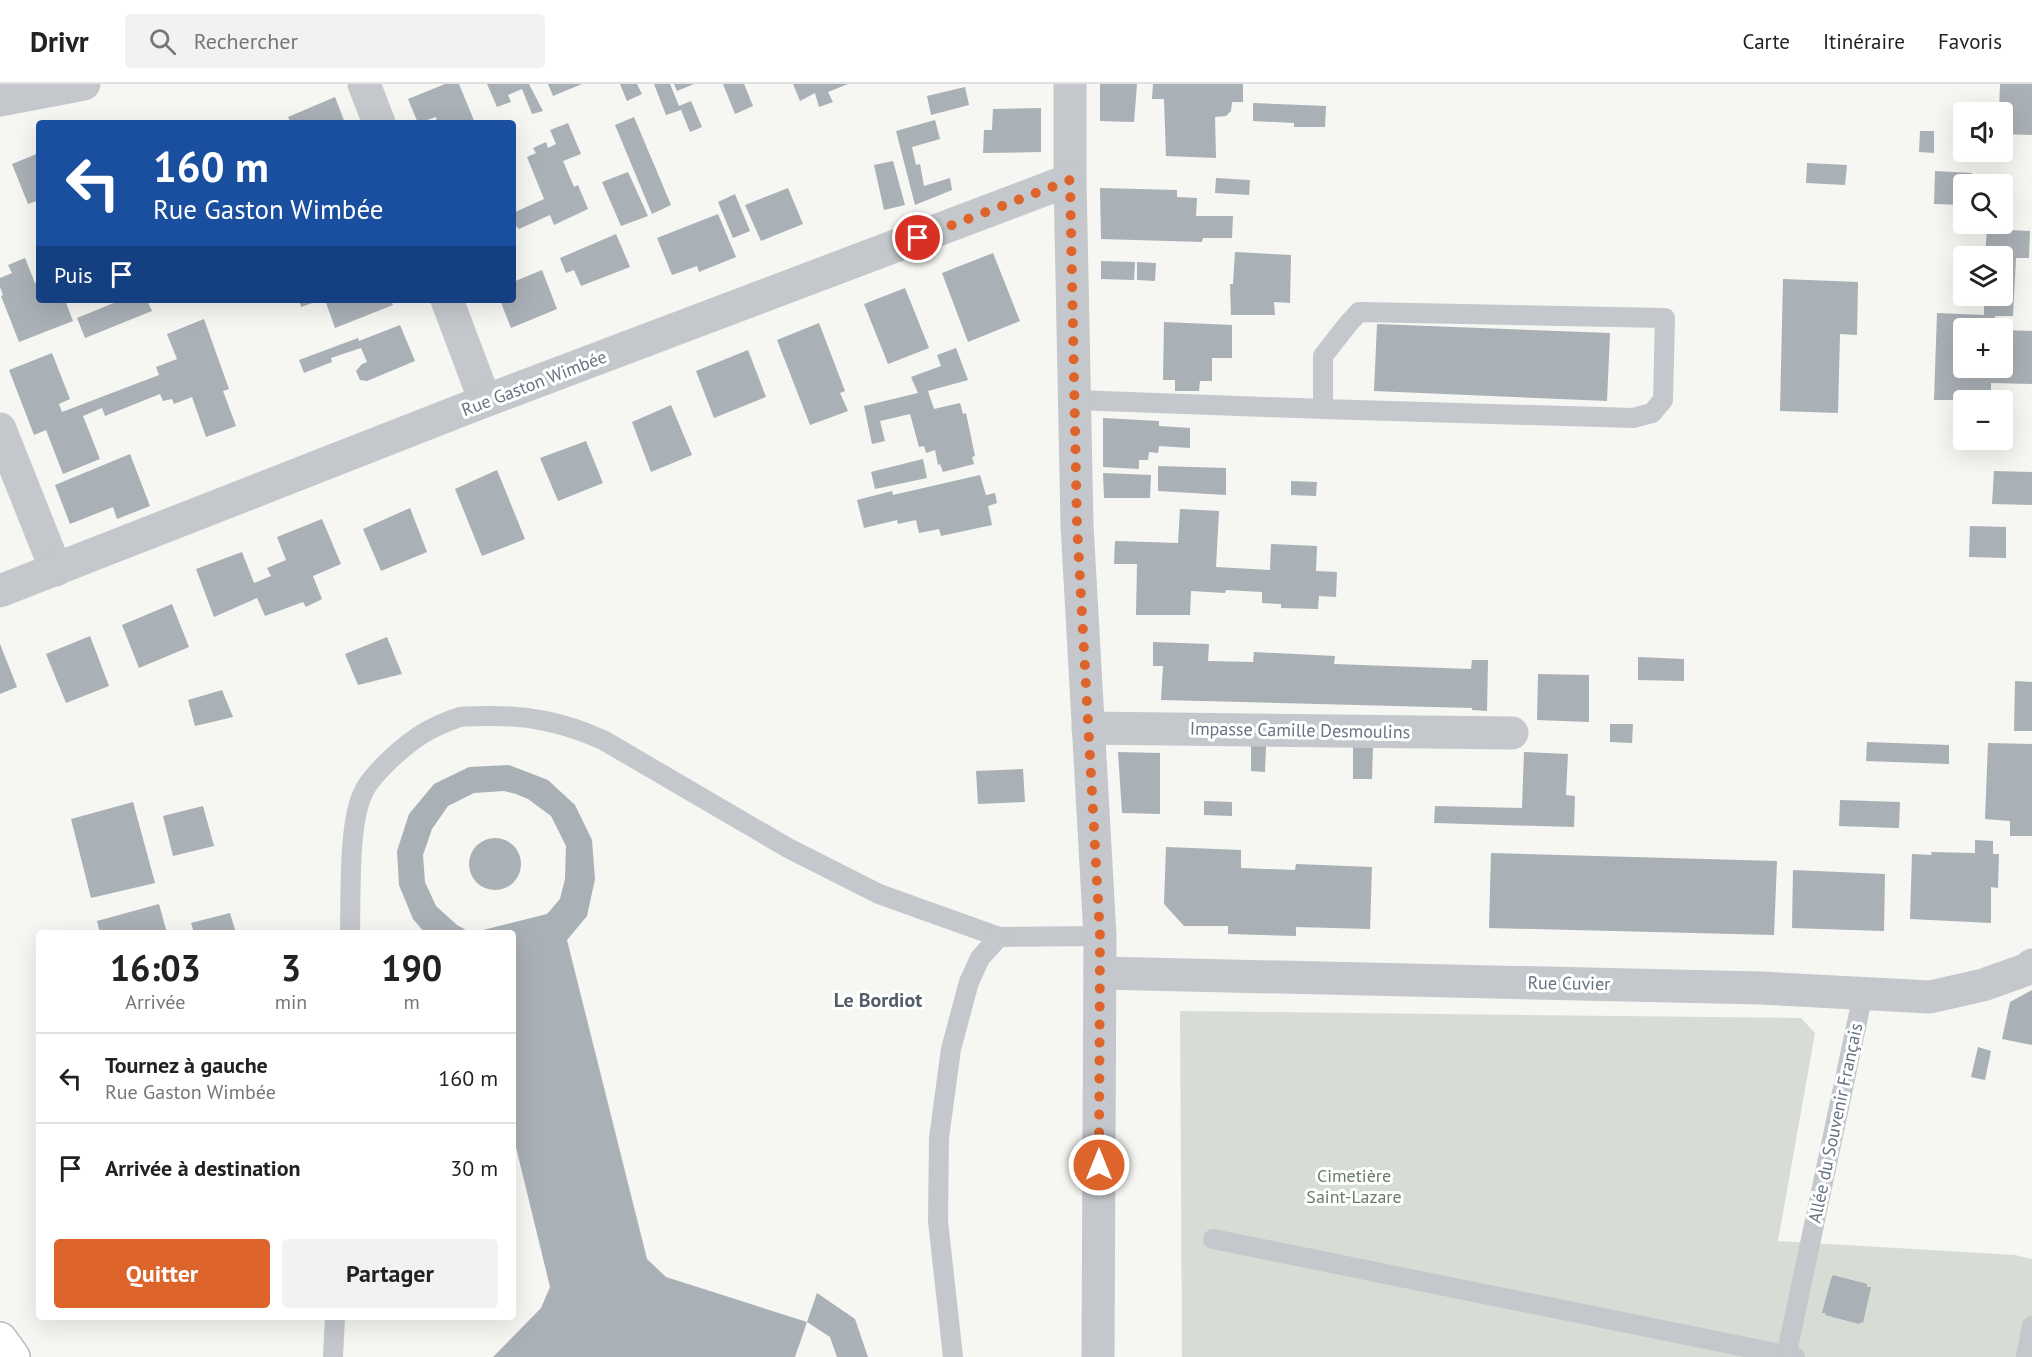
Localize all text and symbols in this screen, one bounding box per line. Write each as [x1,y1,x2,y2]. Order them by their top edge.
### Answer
search box [125,14,545,68]
text: Drivr [30,23,89,60]
icon: search [146,25,179,58]
text: Rechercher [194,27,298,55]
text: Carte [1743,28,1790,55]
text: Itinéraire [1823,28,1905,55]
text: Favoris [1938,28,2002,55]
map controls [1953,102,2013,450]
button: sound [1953,102,2013,162]
text: 160 m [153,139,269,194]
icon: left [54,144,132,222]
button: search [1953,174,2013,234]
text: Rue Gaston Wimbée [153,192,384,226]
pin [892,212,943,263]
icon: arrive [901,221,934,254]
button: layers [1953,246,2013,306]
icon: arrive [105,258,138,291]
text: Puis [54,261,93,289]
button: + [1953,318,2013,378]
street label: Rue Gaston Wimbée [458,345,610,421]
button: − [1953,390,2013,450]
street label: Impasse Camille Desmoulins [1190,717,1410,743]
text: 16:03 [110,944,201,991]
text: 3 [281,944,301,991]
text: 190 [381,944,442,991]
street label: Rue Cuvier [1527,971,1611,995]
district label: Le Bordiot [834,987,922,1013]
text: Arrivée [125,989,185,1015]
text: min [275,989,307,1015]
text: m [404,989,420,1015]
street label: Allée du Souvenir Français [1803,1021,1867,1225]
text: Tournez à gauche [105,1051,268,1079]
icon: left [54,1062,87,1095]
text: 160 m [438,1064,498,1092]
text: Rue Gaston Wimbée [105,1079,276,1105]
position arrow [1067,1133,1131,1197]
icon: arrive [54,1152,87,1185]
text: Arrivée à destination [105,1154,301,1182]
text: 30 m [450,1154,498,1182]
park label: Cimetière Saint-Lazare [1306,1164,1402,1208]
button: Quitter [54,1239,270,1308]
button: Partager [282,1239,498,1308]

